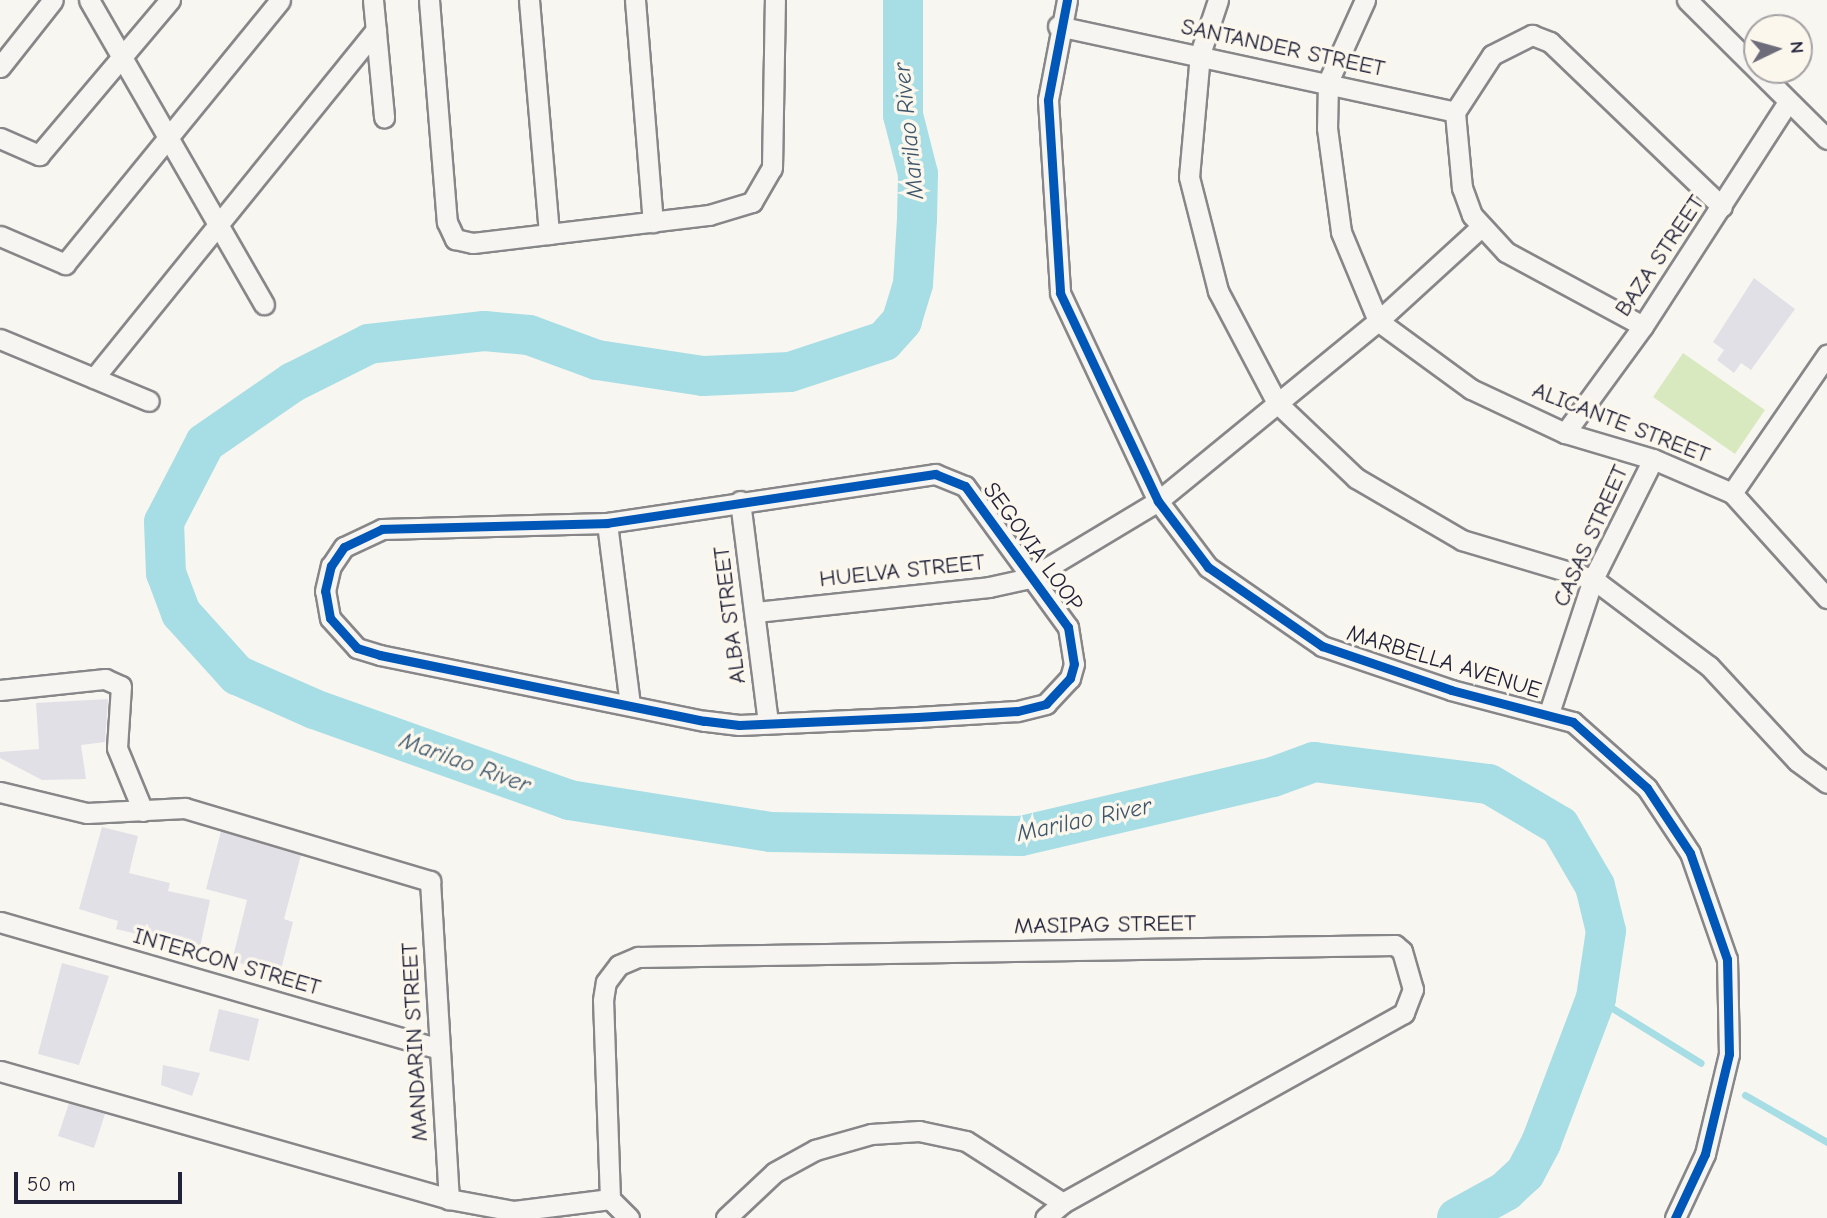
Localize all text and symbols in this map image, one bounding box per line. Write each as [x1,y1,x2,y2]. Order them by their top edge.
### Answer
street label: SANTANDER STREET [1179,13,1387,83]
north arrow [1743,14,1813,84]
text: N [1785,40,1808,54]
water label: Marilao River [888,61,930,201]
street label: BAZA STREET [1609,190,1711,322]
street label: ALICANTE STREET [1529,377,1713,469]
street label: CASAS STREET [1547,461,1635,611]
street label: SEGOVIA LOOP [977,477,1089,617]
street label: ALBA STREET [708,545,752,685]
street label: HUELVA STREET [818,549,986,593]
street label: MARBELLA AVENUE [1343,619,1545,705]
water label: Marilao River [396,726,534,800]
water label: Marilao River [1014,792,1154,848]
street label: MASIPAG STREET [1014,910,1196,940]
street label: INTERCON STREET [130,922,324,1002]
street label: MANDARIN STREET [396,942,434,1142]
scale bar [18,1158,186,1202]
text: 50 m [27,1172,76,1196]

